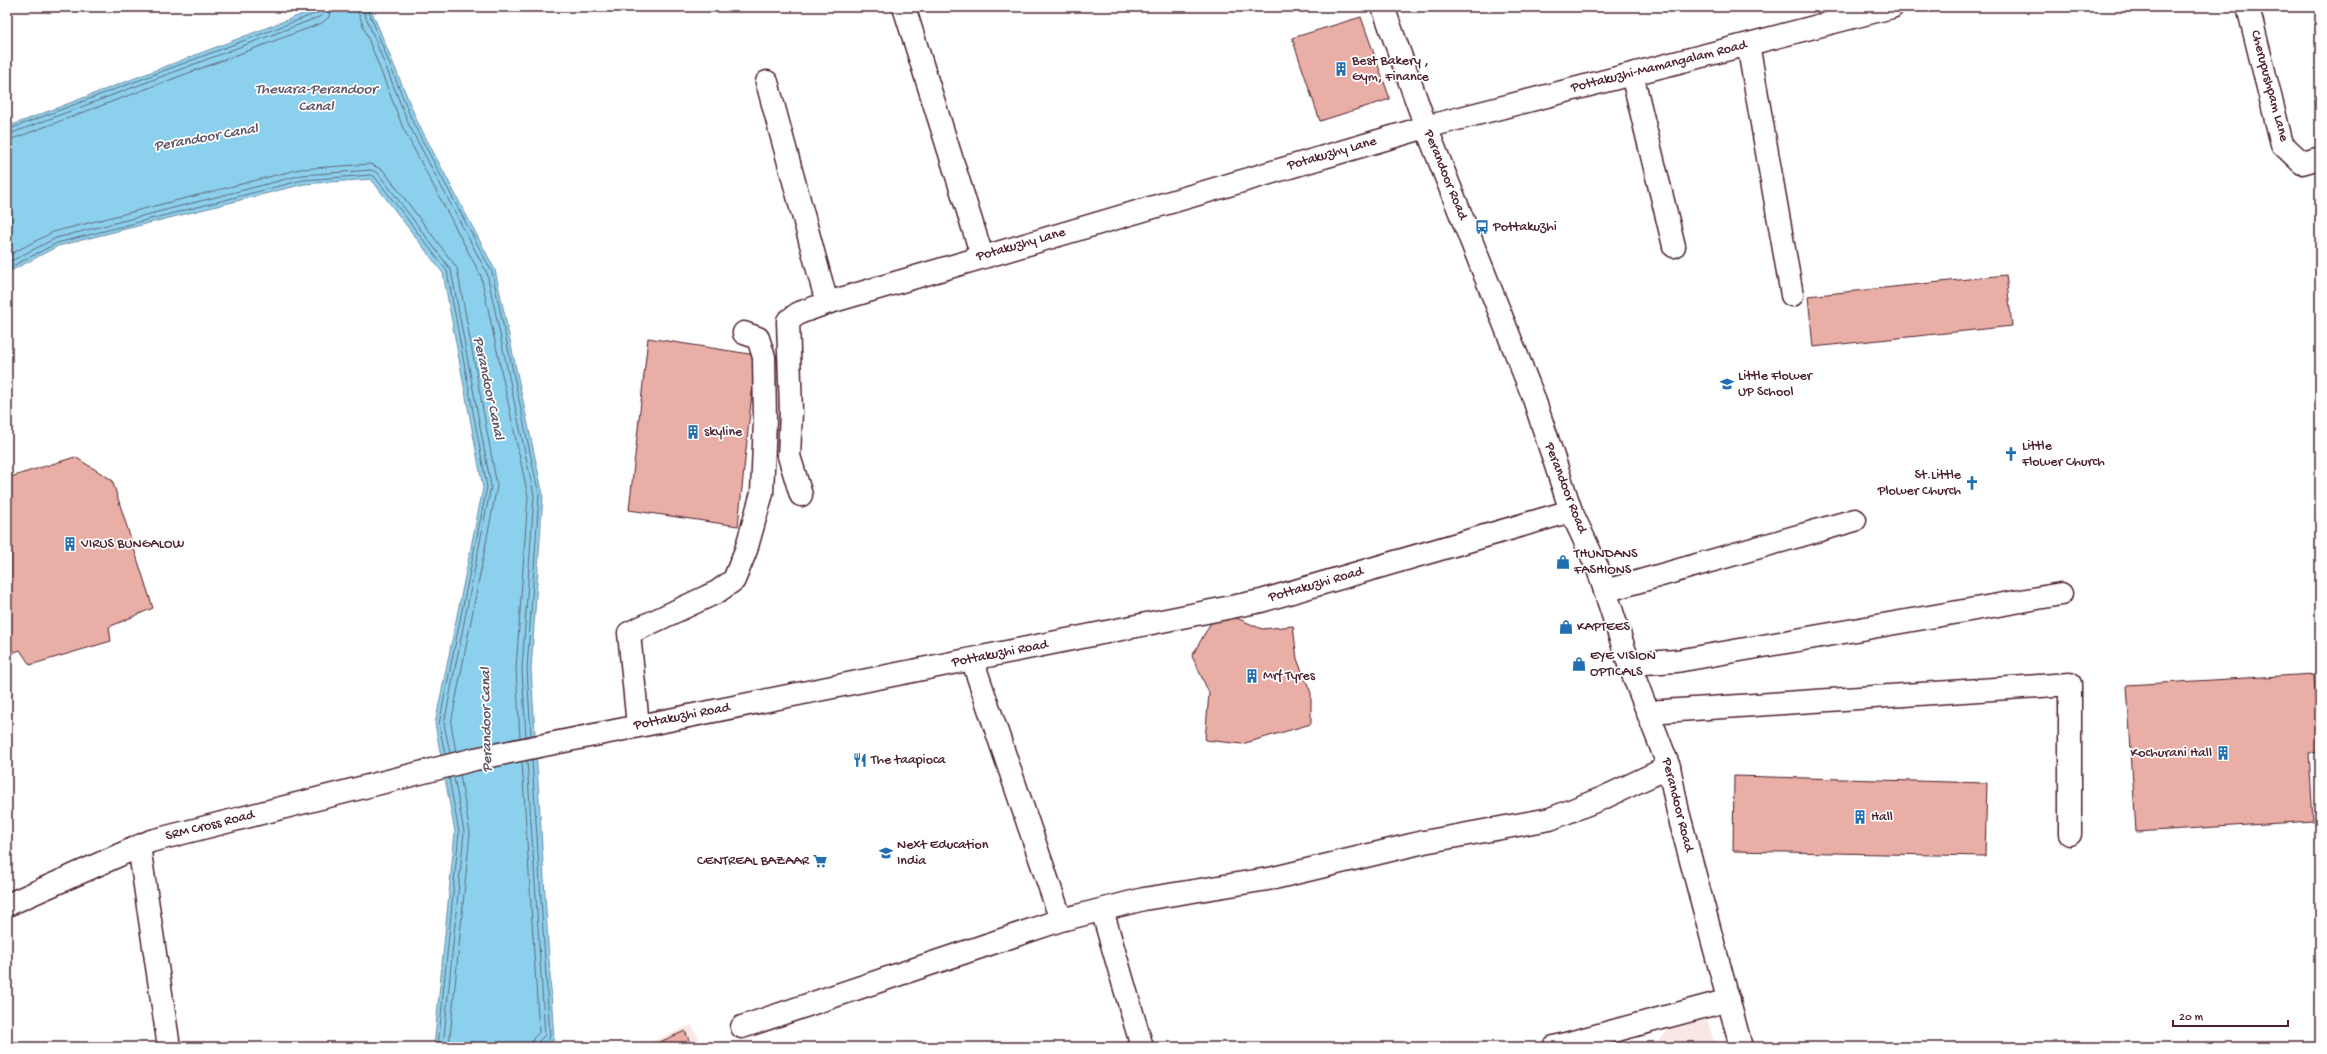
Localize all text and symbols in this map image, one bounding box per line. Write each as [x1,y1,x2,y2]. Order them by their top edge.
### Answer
street label: Cherupushpam Lane [2246,28,2292,144]
street label: Pottakuzhi-Mamangalam Road [1568,36,1750,97]
place label: Best Bakery , Gym, Finance [1351,53,1429,86]
building icon: Best Bakery , Gym, Finance [1333,61,1349,77]
water label: Thevara-Perandoor Canal [255,81,379,116]
water label: Perandoor Canal [153,120,261,156]
street label: Perandoor Road [1419,126,1472,224]
street label: Potakuzhy Lane [1284,133,1379,175]
bus stop icon: Pottakuzhi [1474,219,1490,235]
place label: Pottakuzhi [1492,219,1557,236]
street label: Potakuzhy Lane [973,224,1068,266]
water label: Perandoor Canal [468,335,508,443]
place label: Little Flower UP School [1738,368,1813,401]
school or university icon: Little Flower UP School [1719,376,1735,392]
building icon: skyline [685,424,701,440]
place label: skyline [704,424,743,441]
place label: Little Flower Church [2021,438,2105,471]
street label: Perandoor Road [1540,439,1591,537]
church icon: Little Flower Church [2003,446,2019,462]
place label: St.Little Plower Church [1877,467,1962,500]
church icon: St.Little Plower Church [1964,475,1980,491]
building icon: VIRUS BUNGALOW [62,536,78,552]
place label: VIRUS BUNGALOW [80,536,184,553]
place label: THUNDANS FASHIONS [1573,546,1638,579]
shop icon: THUNDANS FASHIONS [1555,554,1571,570]
street label: Pottakuzhi Road [1266,563,1367,607]
shop icon: KAPTEES [1558,619,1574,635]
place label: KAPTEES [1577,619,1631,636]
street label: Pottakuzhi Road [949,636,1051,672]
place label: EYE VISION OPTICALS [1590,648,1656,681]
shop icon: EYE VISION OPTICALS [1571,656,1587,672]
water label: Perandoor Canal [477,666,497,773]
building icon: Mrf Tyres [1244,668,1260,684]
place label: Mrf Tyres [1263,668,1316,685]
street label: Pottakuzhi Road [631,699,733,735]
place label: Kochurani Hall [2131,745,2212,762]
building icon: Kochurani Hall [2215,745,2231,761]
restaurant icon: The taapioca [852,752,868,768]
place label: The taapioca [870,752,947,769]
street label: Perandoor Road [1657,755,1697,855]
street label: SRM Cross Road [164,806,258,845]
building icon: Hall [1852,809,1868,825]
place label: Hall [1871,809,1893,826]
place label: Next Education India [897,837,989,870]
school or university icon: Next Education India [878,845,894,861]
place label: CENTREAL BAZAAR [697,853,810,870]
supermarket icon: CENTREAL BAZAAR [812,853,828,869]
scale bar [2173,1002,2288,1028]
text: 20 m [2179,1011,2204,1025]

